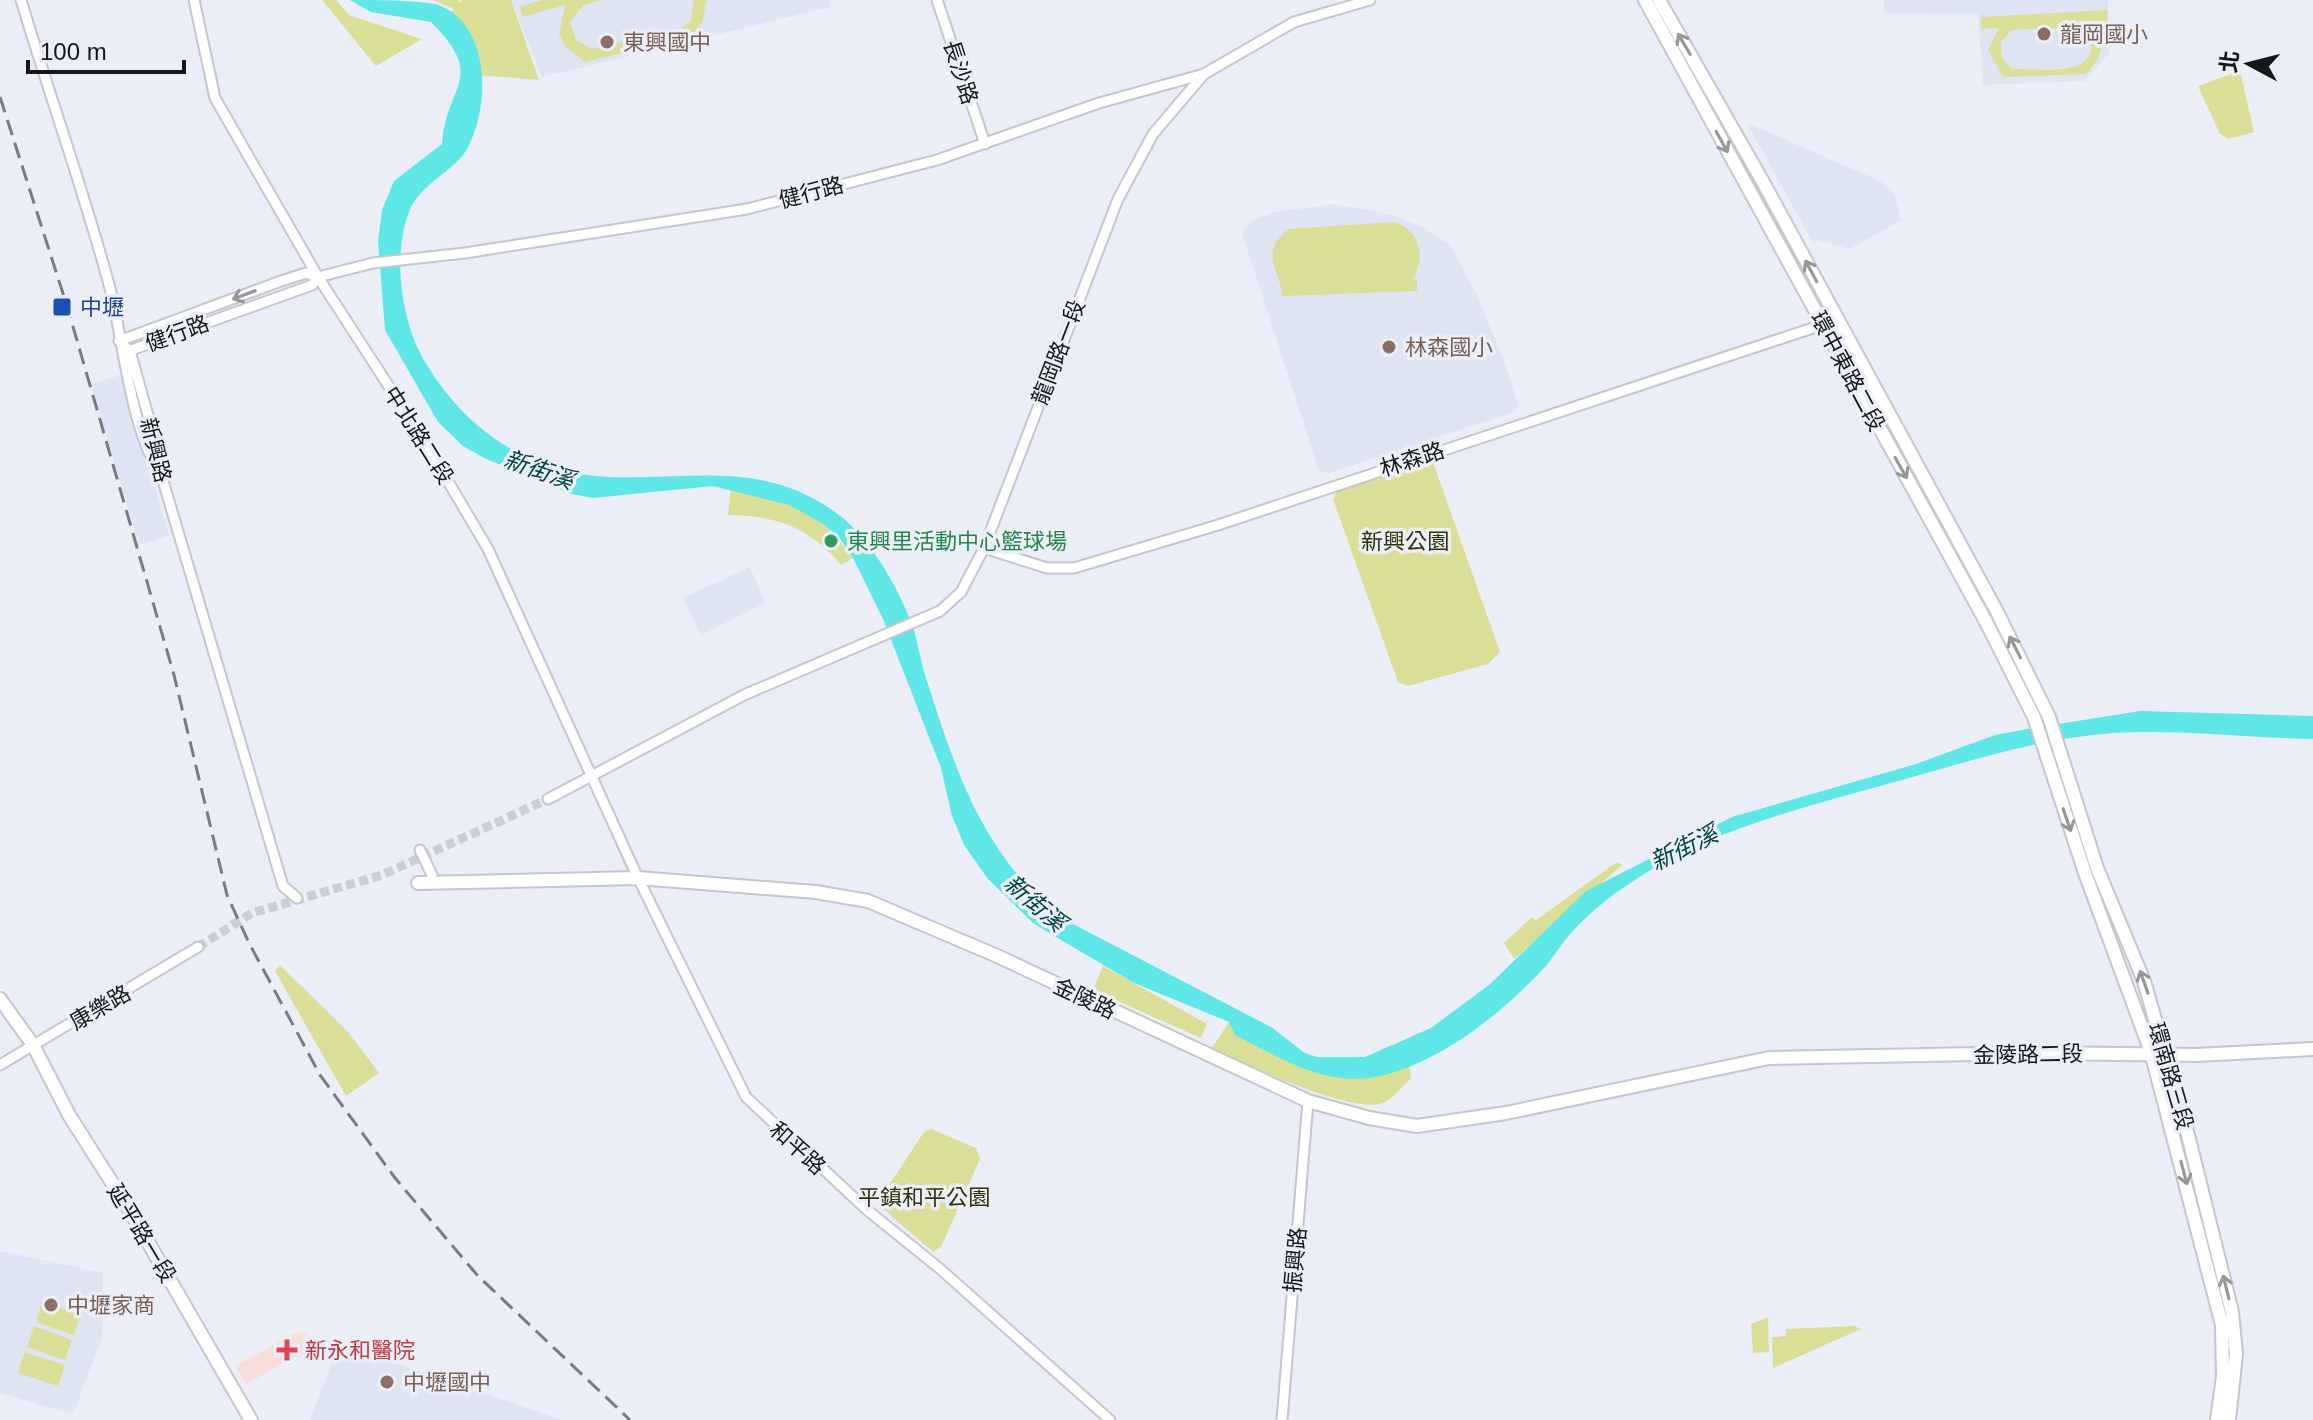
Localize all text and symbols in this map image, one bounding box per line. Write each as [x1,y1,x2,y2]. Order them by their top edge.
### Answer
place label: 龍岡國小 [2060,22,2148,47]
scale bar [28,24,184,74]
north arrow [2209,24,2289,104]
marker: 龍岡國小 [2035,25,2053,43]
place label: 東興國中 [623,30,711,55]
marker: 東興國中 [598,33,616,51]
one-way arrow [1676,33,1692,56]
street label: 長沙路 [938,37,983,107]
text: 100 m [40,38,107,65]
text: 北 [2216,49,2243,74]
one-way arrow [1715,130,1731,153]
street label: 健行路 [776,172,846,213]
one-way arrow [1803,259,1819,283]
one-way arrow [232,289,257,303]
place label: 中壢 [80,295,124,320]
marker: 中壢 [51,296,73,318]
street label: 龍岡路一段 [1027,296,1090,408]
street label: 環中東路二段 [1806,307,1890,435]
street label: 健行路 [142,310,212,357]
place label: 林森國小 [1405,335,1493,360]
marker: 林森國小 [1380,338,1398,356]
street label: 中北路二段 [379,382,458,489]
street label: 新興路 [135,415,176,485]
street label: 林森路 [1377,437,1447,482]
water label: 新街溪 [501,445,580,495]
one-way arrow [1894,456,1909,480]
place label: 東興里活動中心籃球場 [847,529,1067,554]
park label: 新興公園 [1361,529,1449,554]
marker: 東興里活動中心籃球場 [822,532,840,550]
one-way arrow [2007,636,2022,659]
one-way arrow [2061,808,2076,833]
water label: 新街溪 [1646,818,1725,875]
water label: 新街溪 [999,869,1074,938]
one-way arrow [2135,970,2150,995]
street label: 金陵路 [1050,973,1120,1024]
street label: 康樂路 [65,980,135,1035]
street label: 環南路三段 [2143,1020,2198,1132]
street label: 金陵路二段 [1973,1041,2083,1068]
street label: 和平路 [765,1117,831,1180]
one-way arrow [2178,1160,2193,1186]
street label: 延平路一段 [103,1180,181,1287]
park label: 平鎮和平公園 [858,1185,990,1210]
street label: 振興路 [1280,1226,1311,1294]
one-way arrow [2218,1275,2233,1301]
place label: 中壢家商 [67,1293,155,1318]
marker: 中壢家商 [42,1296,60,1314]
place label: 新永和醫院 [305,1338,415,1363]
marker: 新永和醫院 [276,1339,298,1361]
place label: 中壢國中 [403,1370,491,1395]
marker: 中壢國中 [378,1373,396,1391]

